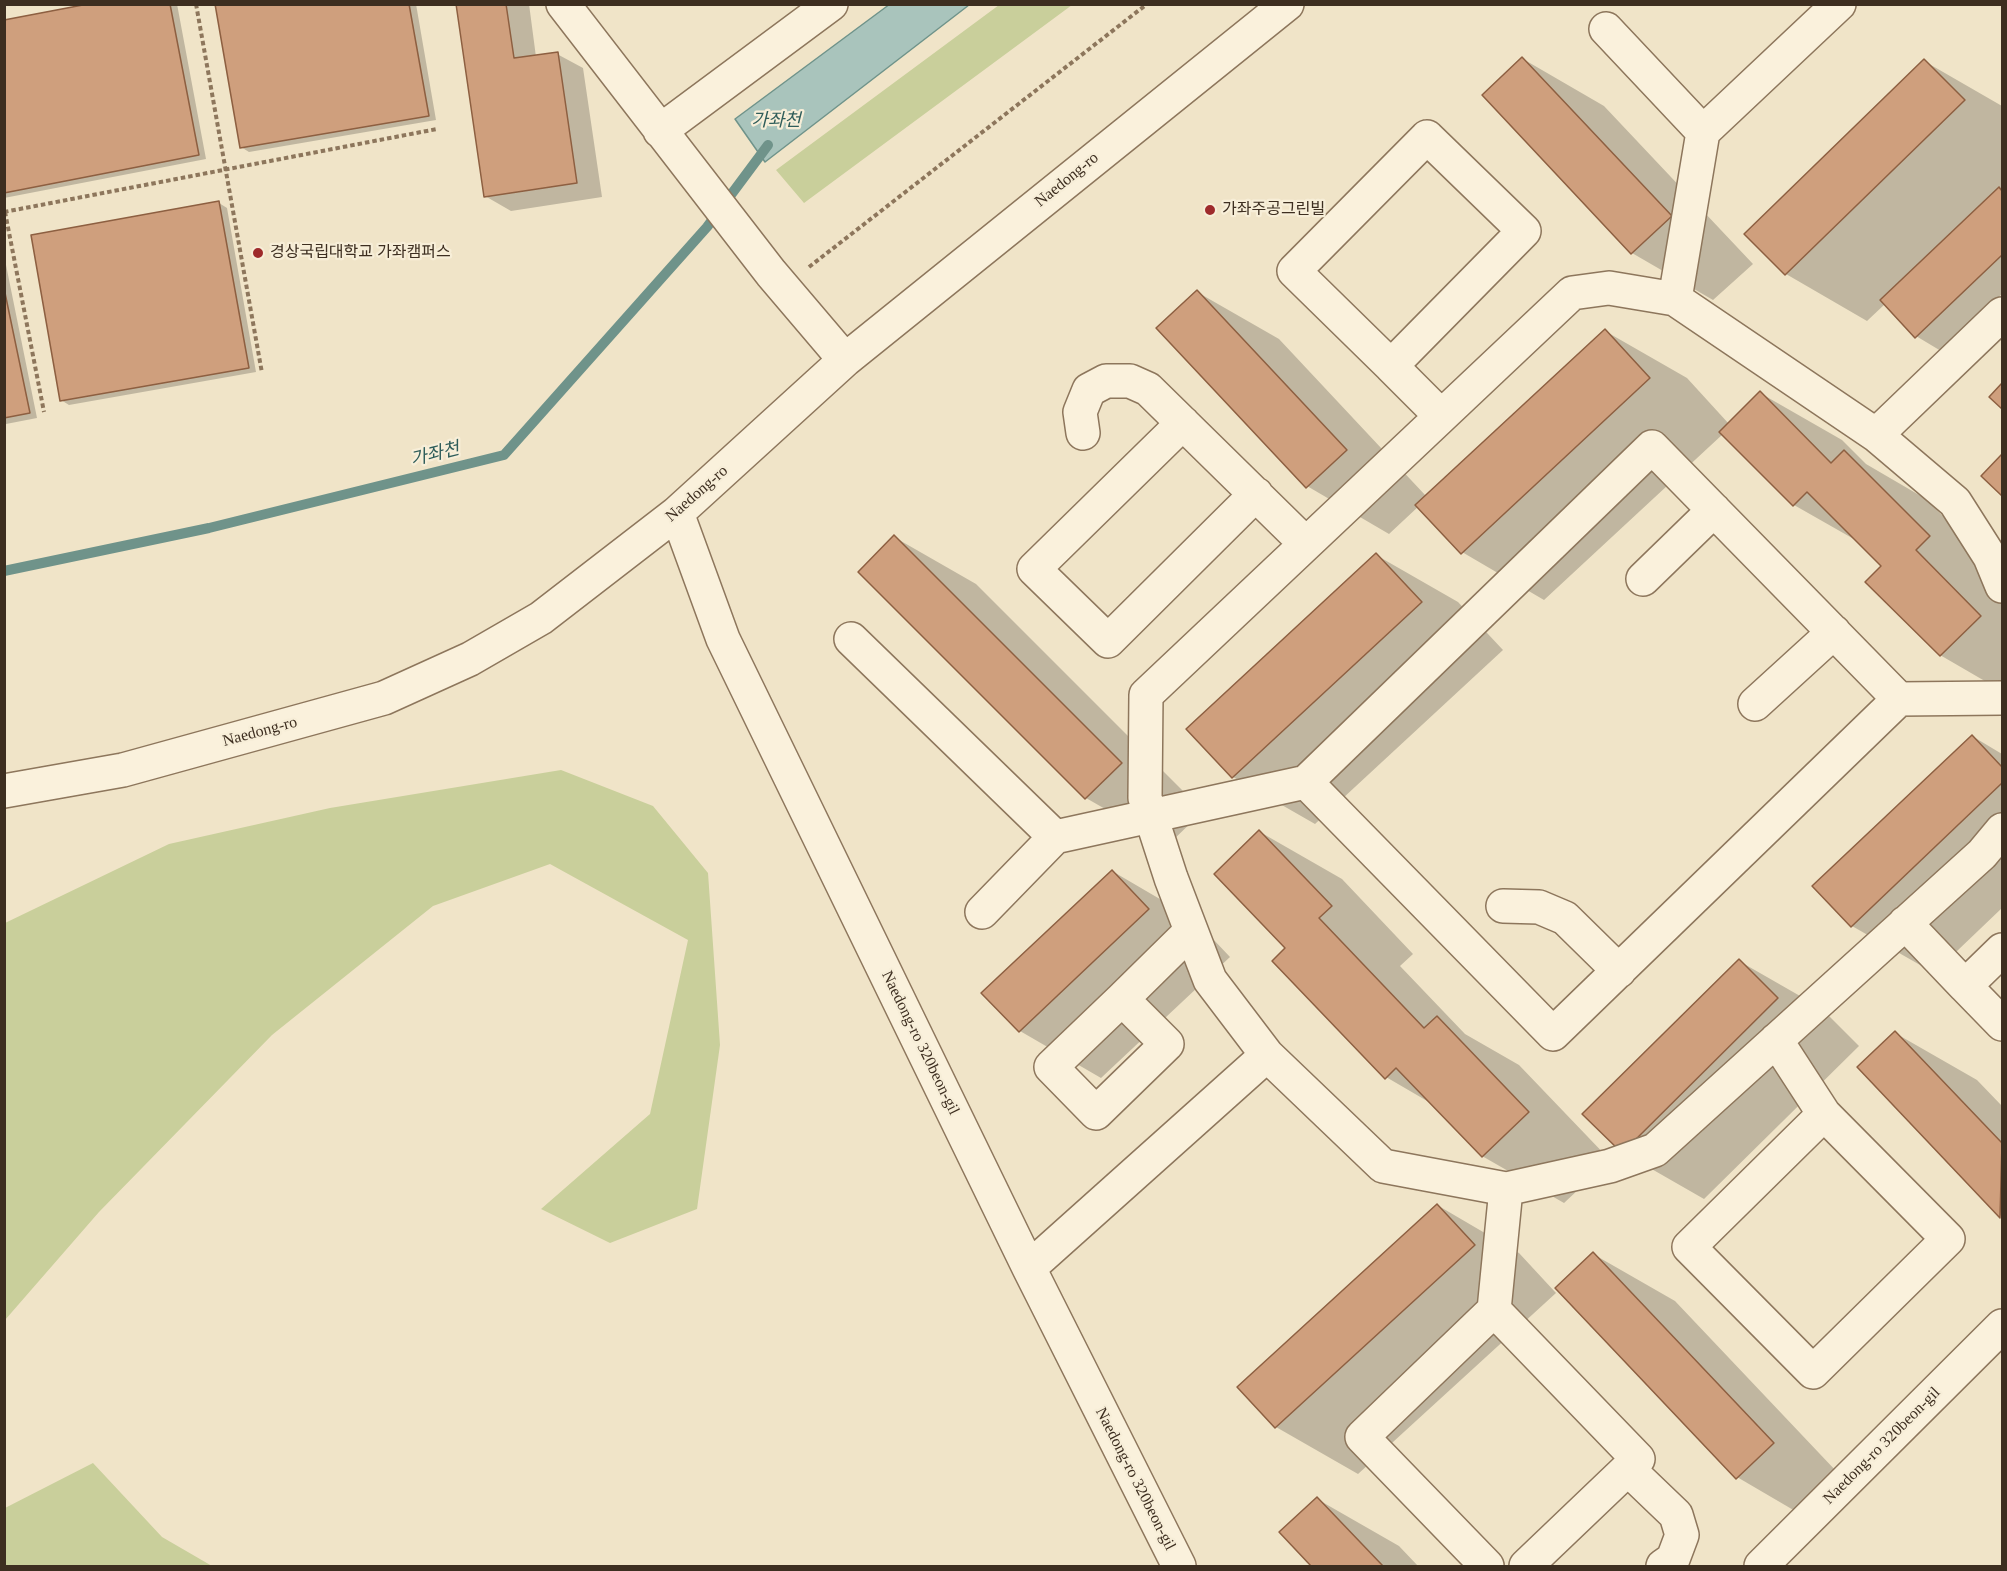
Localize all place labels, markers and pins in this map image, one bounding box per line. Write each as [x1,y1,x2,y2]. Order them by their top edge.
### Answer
place label: 가좌주공그린빌 [1222,200,1325,220]
marker: 가좌주공그린빌 [1203,203,1217,217]
place label: 경상국립대학교 가좌캠퍼스 [270,243,451,263]
marker: 경상국립대학교 가좌캠퍼스 [251,246,265,260]

